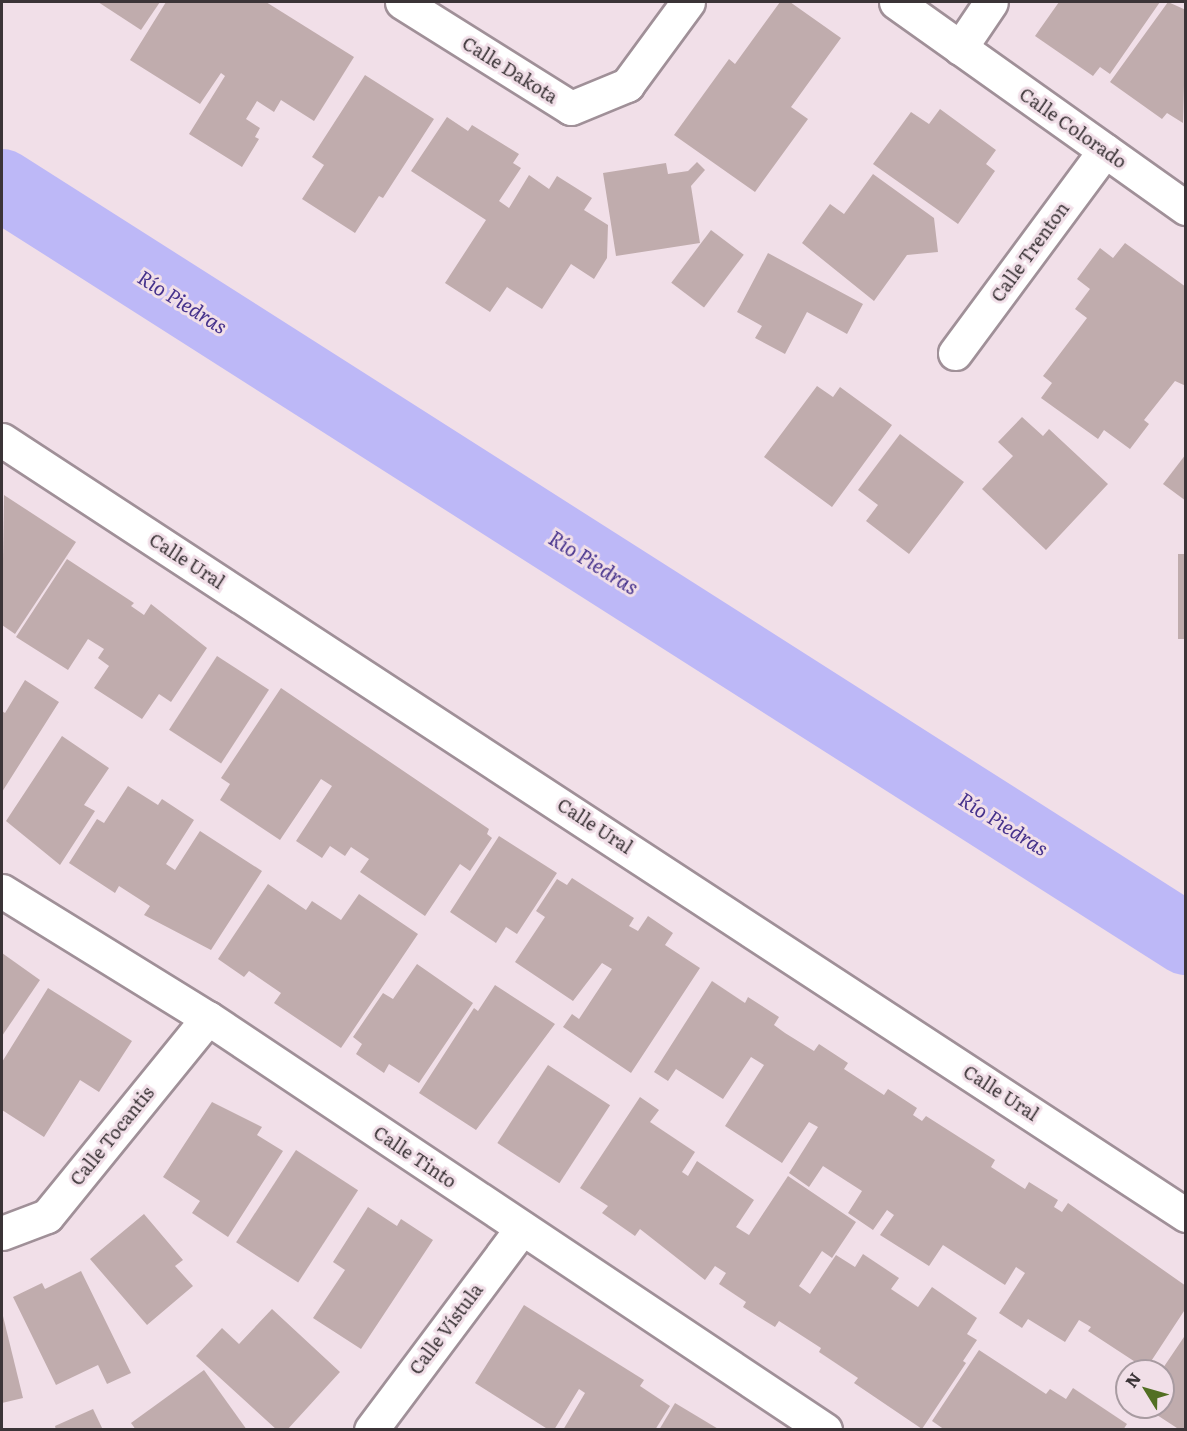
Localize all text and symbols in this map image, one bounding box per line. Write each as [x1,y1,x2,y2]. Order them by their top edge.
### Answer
street label: Calle Dakota [458,32,562,108]
street label: Calle Colorado [1015,83,1131,173]
street label: Calle Trenton [987,198,1073,306]
water label: Río Piedras [134,264,232,338]
water label: Río Piedras [545,525,643,599]
street label: Calle Ural [145,529,229,593]
water label: Río Piedras [955,786,1053,860]
street label: Calle Ural [553,794,637,858]
street label: Calle Ural [959,1061,1043,1125]
street label: Calle Tocantis [66,1082,158,1190]
street label: Calle Tinto [370,1121,460,1193]
street label: Calle Vístula [405,1279,487,1379]
north arrow [1115,1359,1175,1419]
text: N [1119,1367,1146,1392]

